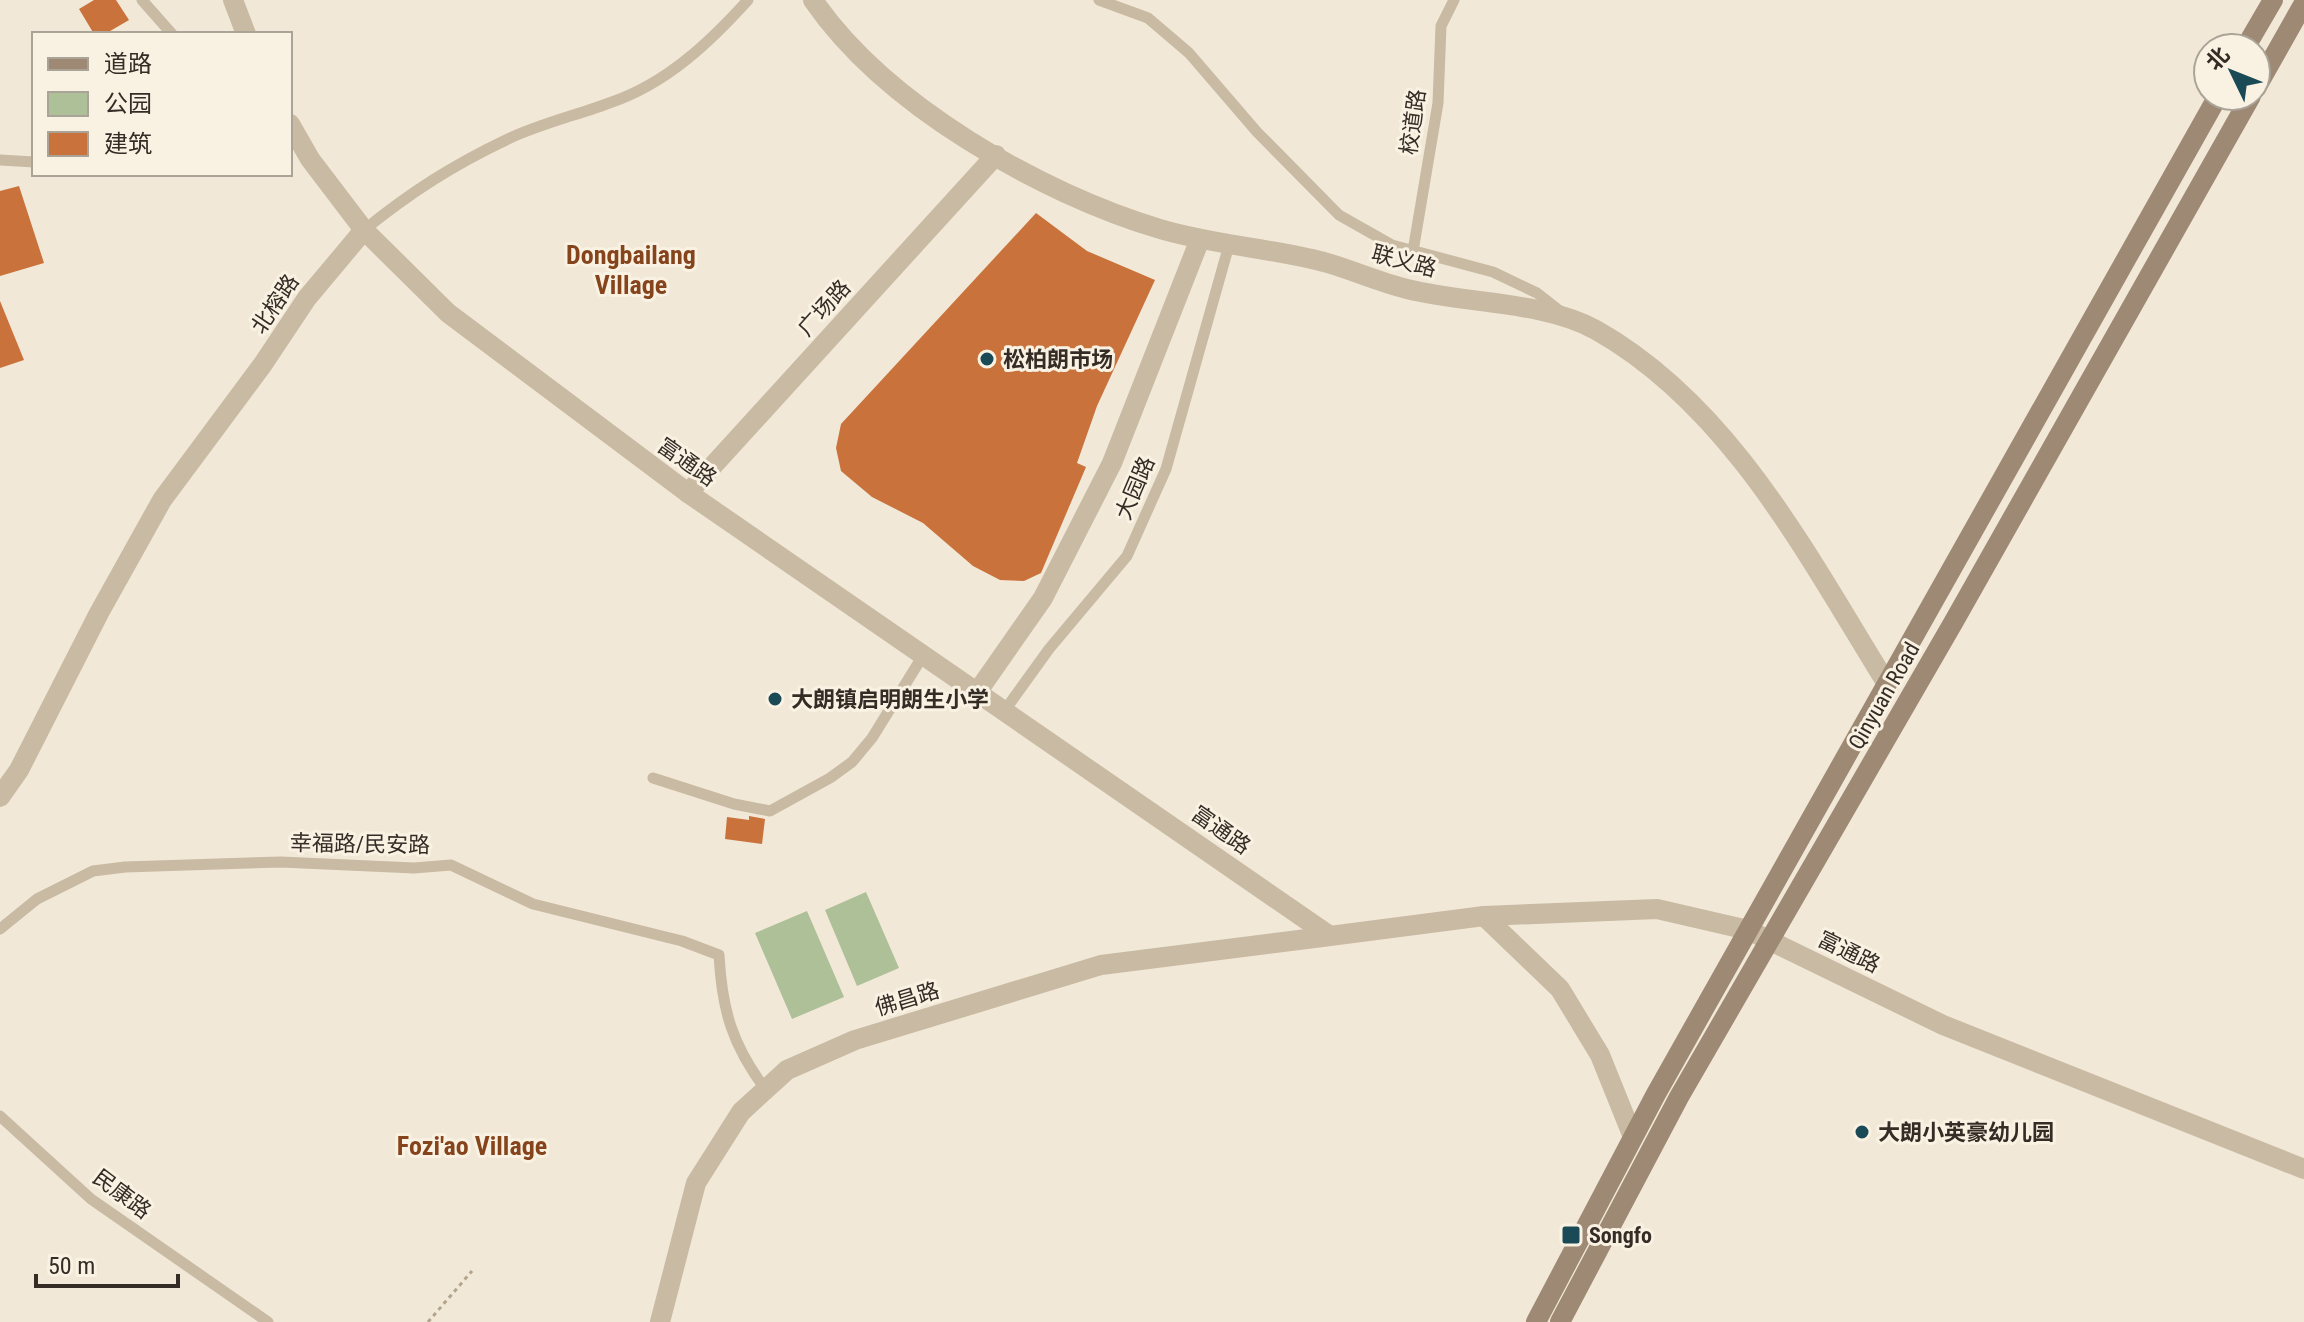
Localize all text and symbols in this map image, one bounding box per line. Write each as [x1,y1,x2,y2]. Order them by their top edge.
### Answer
legend [32,32,292,176]
north arrow [2192,32,2272,112]
text: 北 [2201,42,2234,75]
text: 道路 [104,50,152,78]
street label: 校道路 [1396,88,1430,156]
text: 公园 [104,90,152,118]
text: 建筑 [104,130,152,158]
district label: Dongbailang Village [566,240,696,300]
street label: 联义路 [1369,240,1439,282]
street label: 北榕路 [246,270,304,338]
street label: 广场路 [793,275,855,341]
place label: 松柏朗市场 [1003,347,1113,372]
marker: 松柏朗市场 [978,350,996,368]
street label: 富通路 [653,433,721,491]
street label: 大园路 [1111,453,1159,523]
street label: Qinyuan Road [1843,638,1925,754]
place label: 大朗镇启明朗生小学 [791,687,989,712]
marker: 大朗镇启明朗生小学 [766,690,784,708]
street label: 富通路 [1187,801,1255,859]
street label: 幸福路/民安路 [290,830,430,858]
street label: 富通路 [1814,926,1884,978]
street label: 佛昌路 [872,977,942,1021]
place label: 大朗小英豪幼儿园 [1878,1120,2054,1145]
marker: 大朗小英豪幼儿园 [1853,1123,1871,1141]
district label: Fozi'ao Village [397,1131,547,1161]
street label: 民康路 [88,1164,156,1224]
place label: Songfo [1589,1223,1652,1248]
marker: Songfo [1560,1224,1582,1246]
scale bar [36,1238,178,1288]
text: 50 m [48,1252,95,1280]

